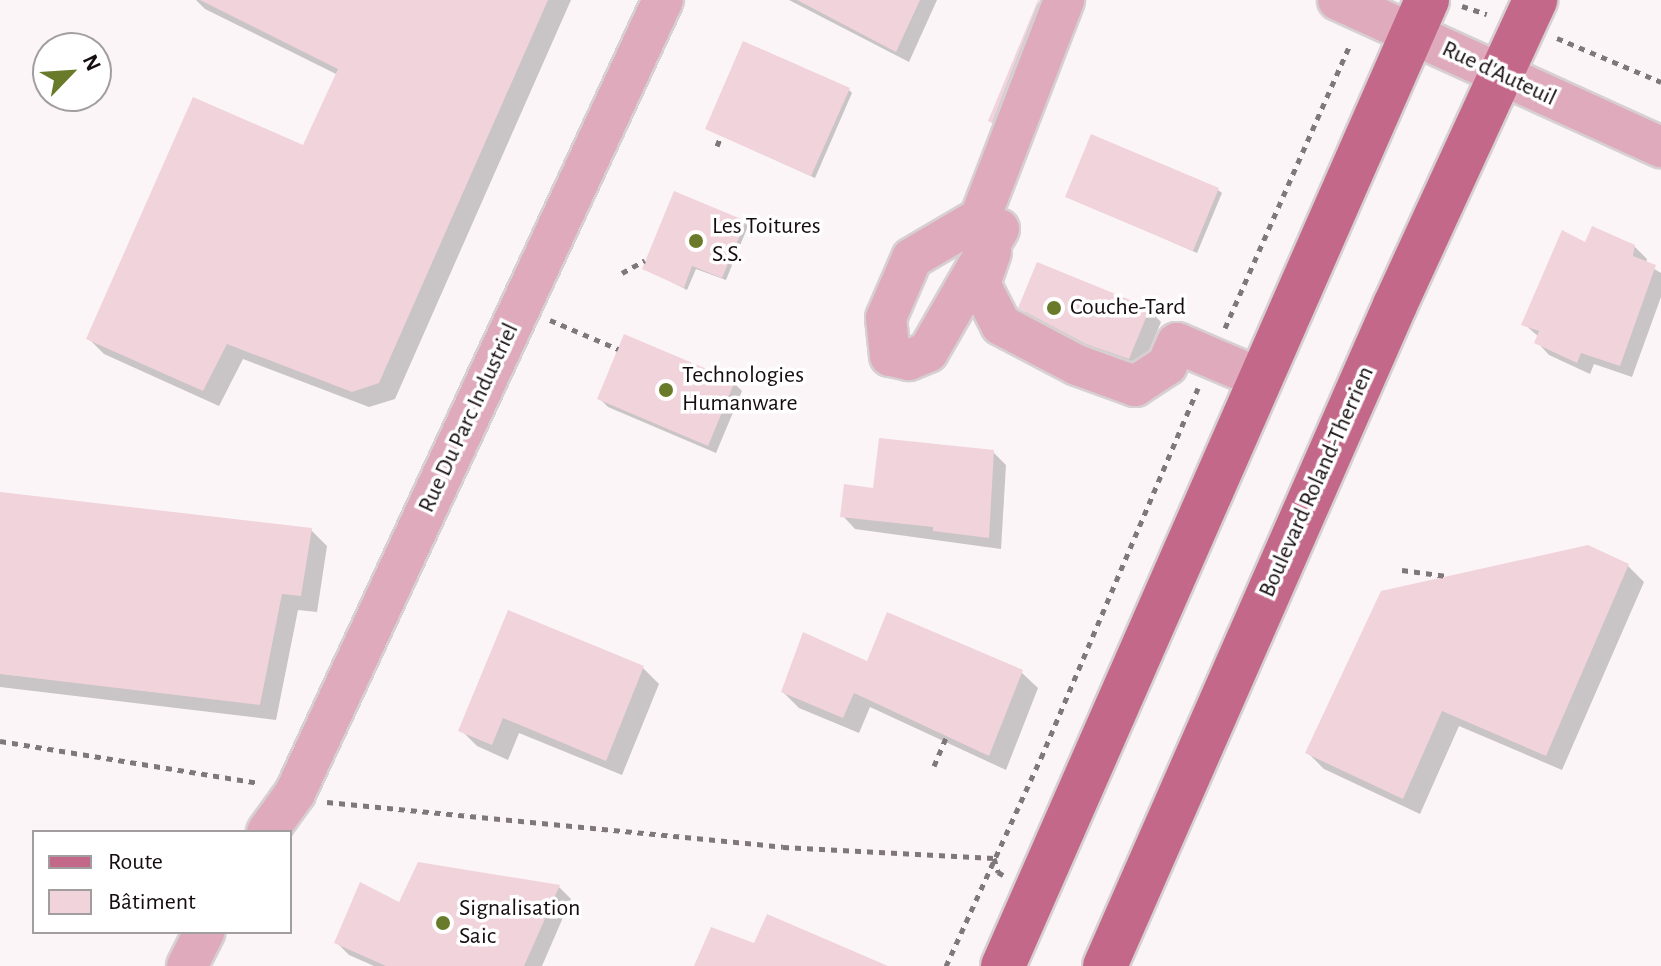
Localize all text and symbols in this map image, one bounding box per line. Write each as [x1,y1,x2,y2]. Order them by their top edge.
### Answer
north arrow [32,32,112,112]
street label: Rue d'Auteuil [1437,35,1561,113]
text: N [79,51,105,74]
place label: Les Toitures S.S. [712,213,821,269]
marker: Les Toitures S.S. [687,232,705,250]
place label: Couche-Tard [1070,294,1186,322]
marker: Couche-Tard [1045,299,1063,317]
street label: Rue Du Parc Industriel [412,319,526,517]
place label: Technologies Humanware [682,362,804,418]
street label: Boulevard Roland-Therrien [1253,362,1381,602]
marker: Technologies Humanware [657,381,675,399]
legend [32,830,292,934]
text: Route [108,850,163,874]
text: Bâtiment [108,890,196,914]
place label: Signalisation Saic [459,895,580,951]
marker: Signalisation Saic [434,914,452,932]

